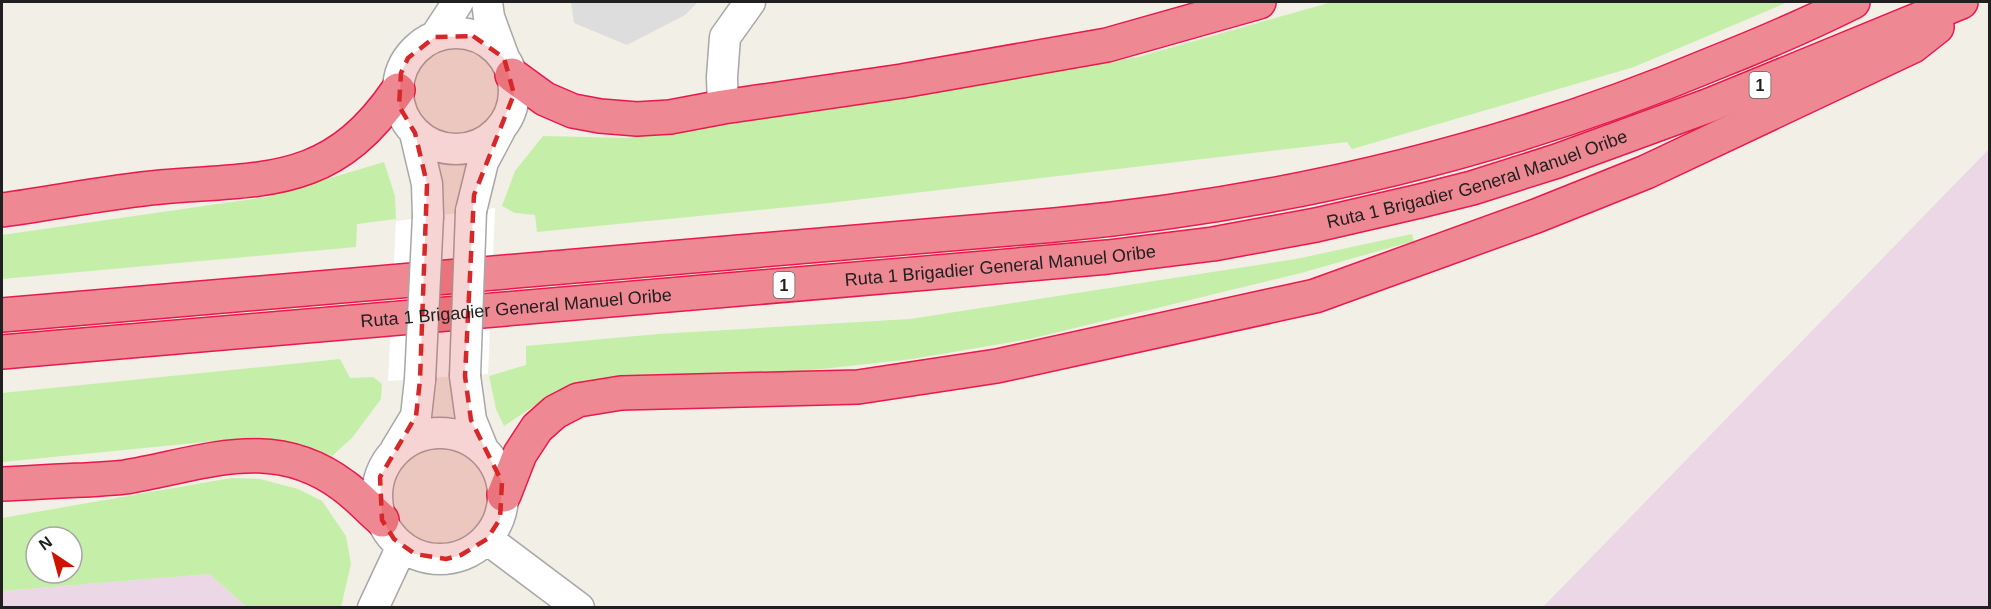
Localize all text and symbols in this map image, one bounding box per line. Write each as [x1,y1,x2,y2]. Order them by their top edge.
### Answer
road number: 1 [1750,72,1770,98]
street label: Ruta 1 Brigadier General Manuel Oribe [1325,126,1630,232]
street label: Ruta 1 Brigadier General Manuel Oribe [844,241,1157,290]
road number: 1 [774,272,794,298]
street label: Ruta 1 Brigadier General Manuel Oribe [360,285,673,331]
north arrow [24,525,84,585]
text: N [36,533,55,554]

